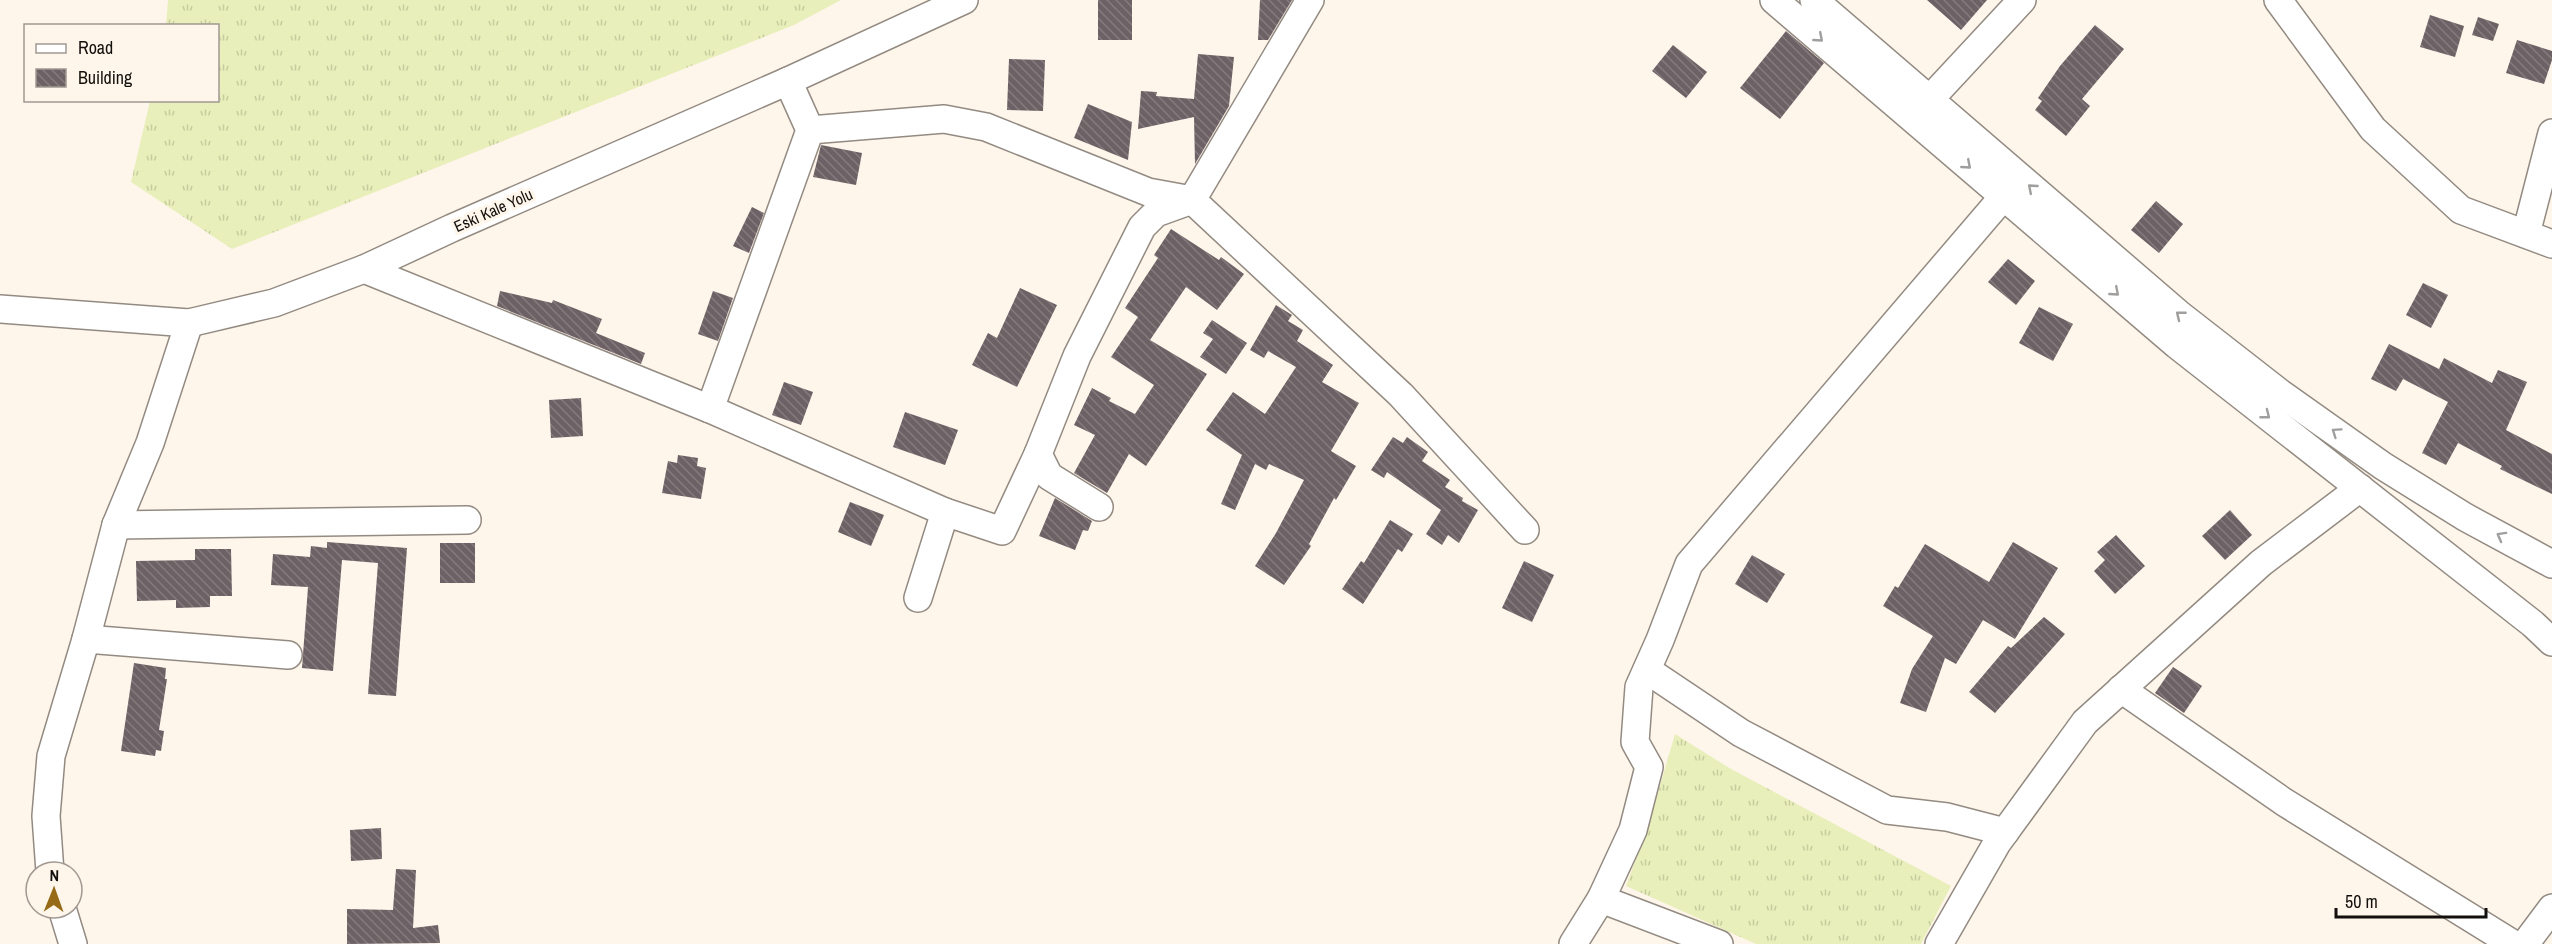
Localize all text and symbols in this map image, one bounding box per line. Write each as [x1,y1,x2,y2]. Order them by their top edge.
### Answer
legend [24,24,219,102]
one-way arrow [1812,31,1823,42]
text: Road [78,35,113,60]
text: Building [78,65,133,90]
one-way arrow [1960,158,1971,169]
street label: Eski Kale Yolu [450,183,536,237]
one-way arrow [2028,184,2039,195]
one-way arrow [2108,285,2119,296]
one-way arrow [2176,311,2187,322]
one-way arrow [2259,407,2270,418]
one-way arrow [2332,428,2343,439]
one-way arrow [2496,532,2507,543]
north arrow [24,860,84,920]
text: N [49,864,59,886]
scale bar [2336,881,2486,919]
text: 50 m [2345,889,2378,914]

